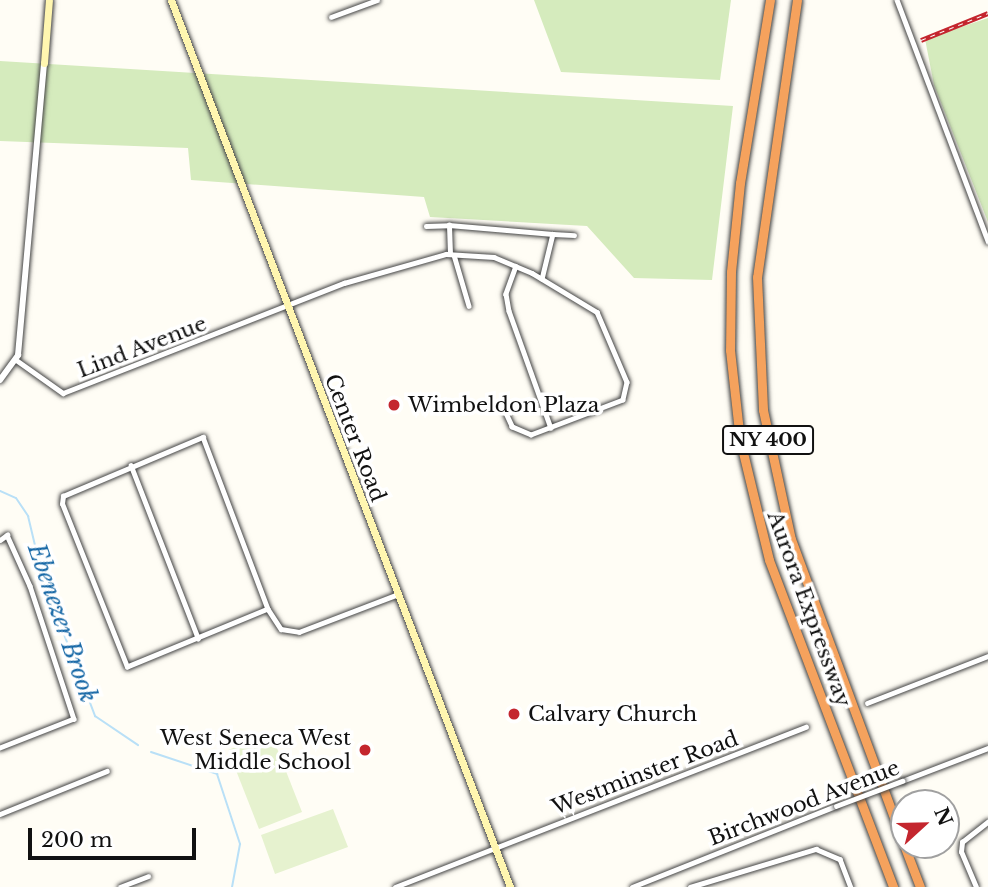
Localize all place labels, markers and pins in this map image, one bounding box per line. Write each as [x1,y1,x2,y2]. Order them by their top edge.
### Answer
place label: Wimbeldon Plaza [408,392,599,418]
marker: Wimbeldon Plaza [386,397,402,413]
place label: Calvary Church [528,701,698,727]
marker: Calvary Church [506,706,522,722]
place label: West Seneca West Middle School [159,725,351,775]
marker: West Seneca West Middle School [357,742,373,758]

